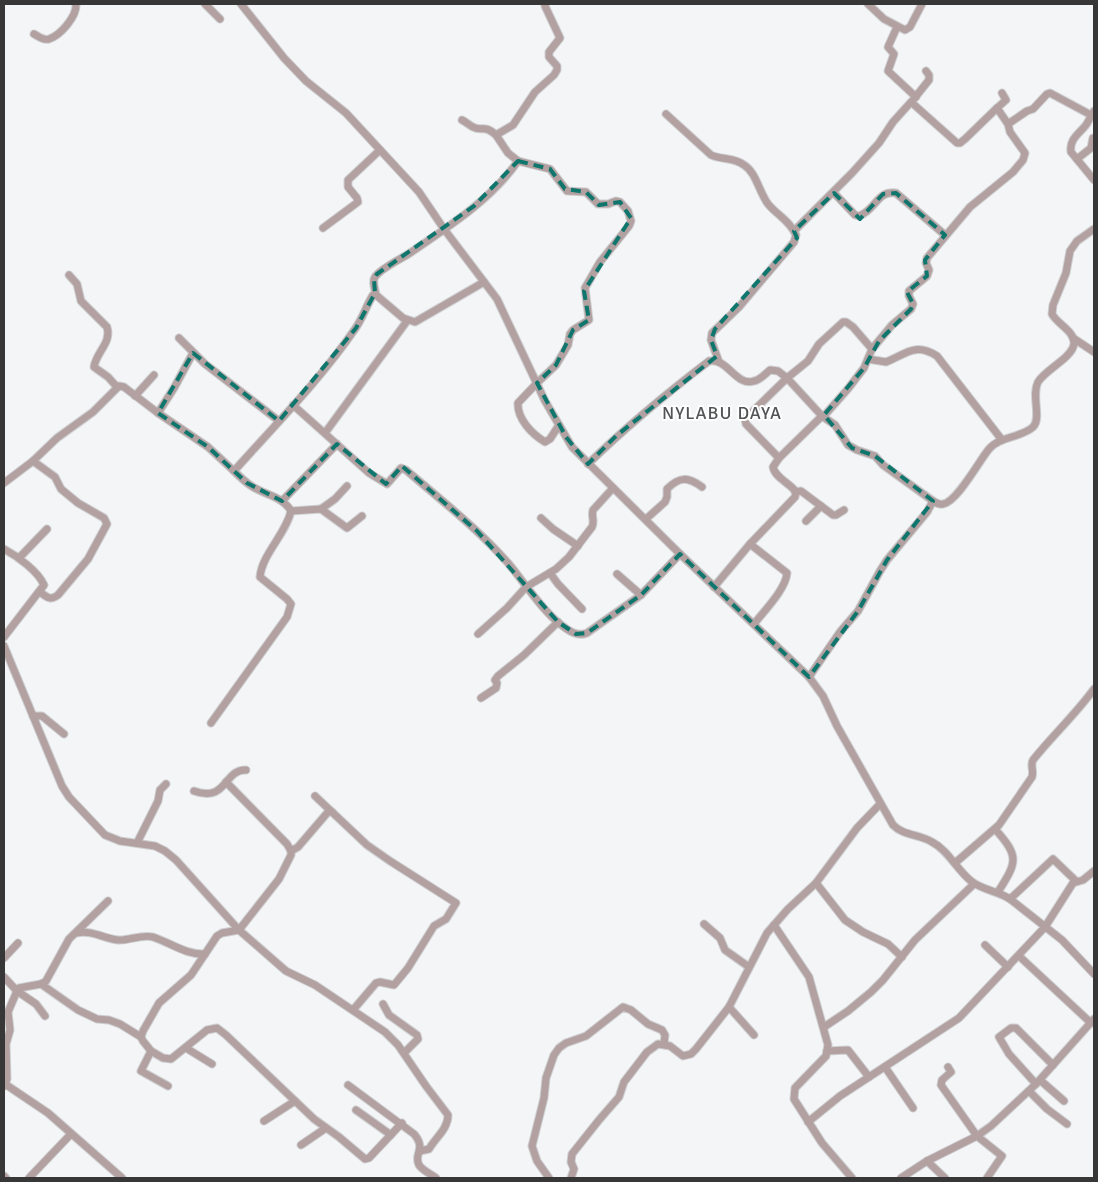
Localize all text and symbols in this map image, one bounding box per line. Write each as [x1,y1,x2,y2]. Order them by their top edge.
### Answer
district label: NYLABU DAYA [662,402,782,424]

